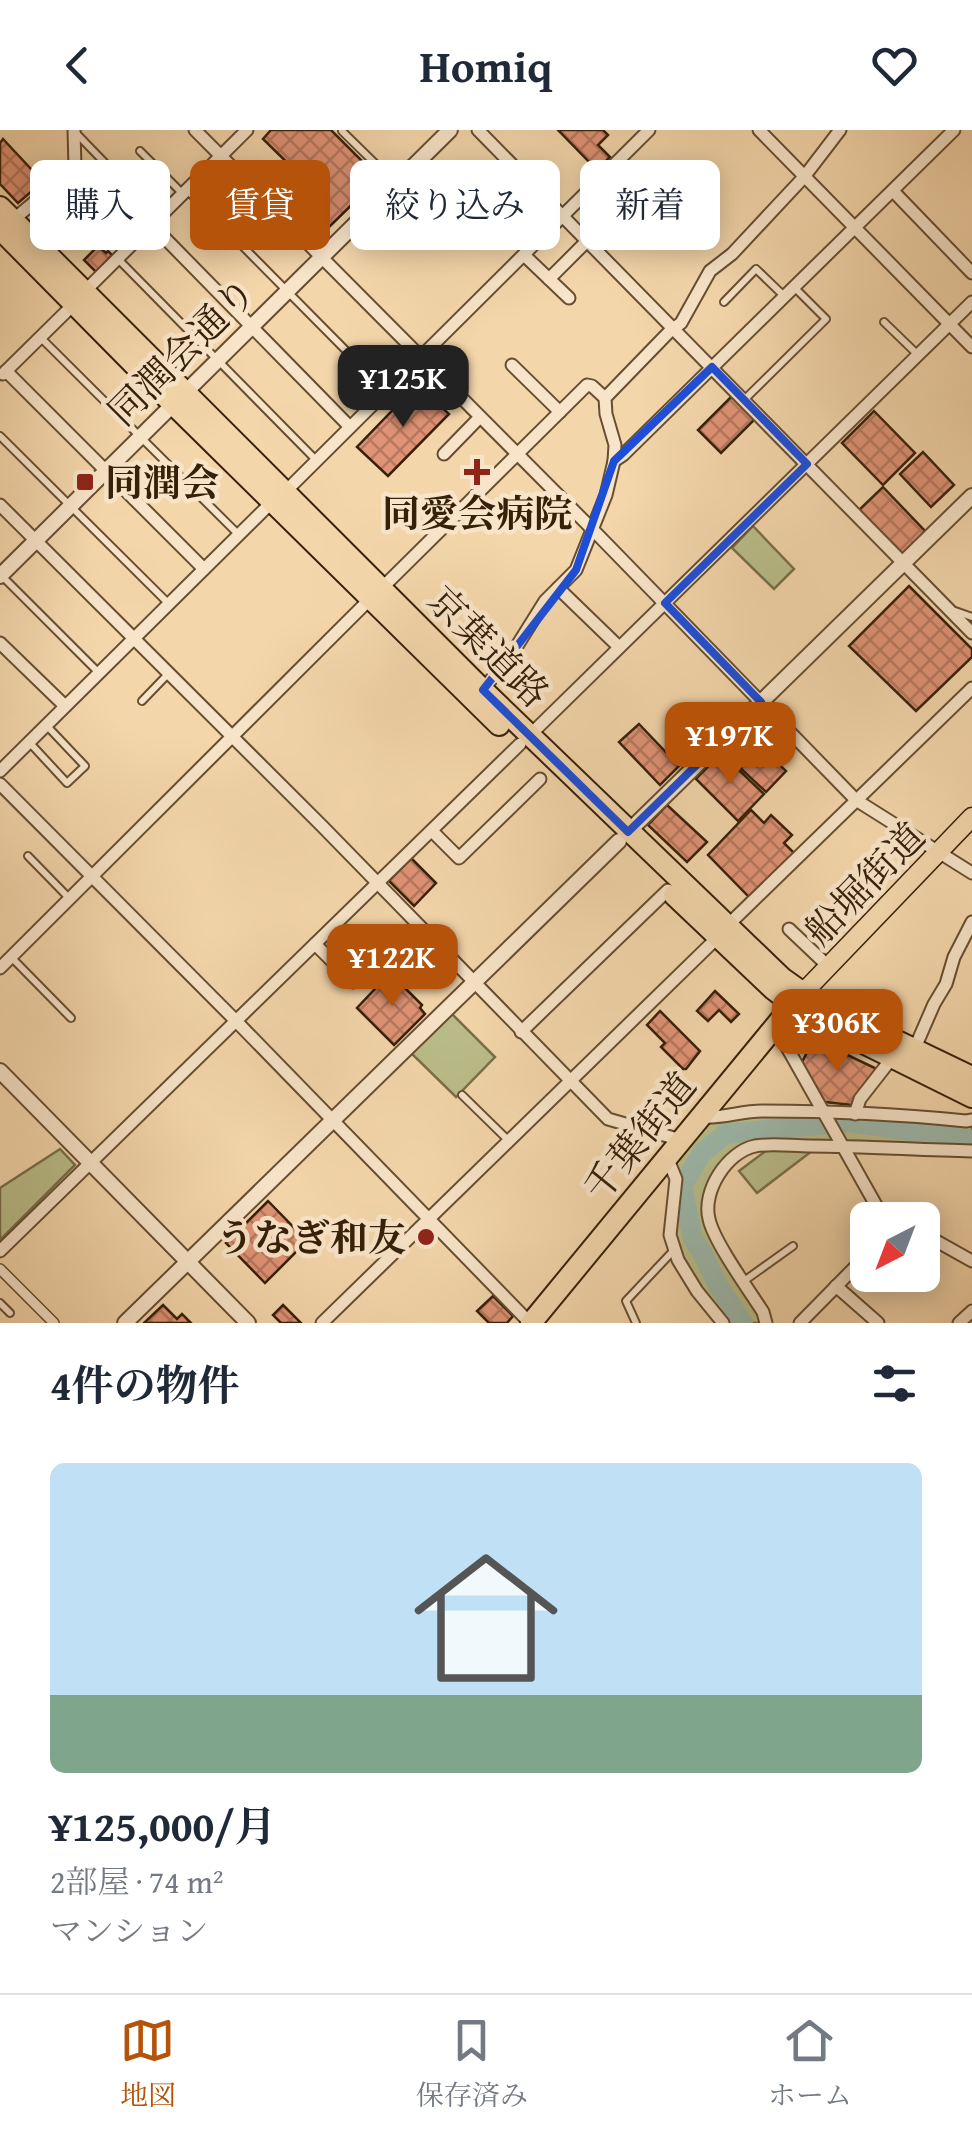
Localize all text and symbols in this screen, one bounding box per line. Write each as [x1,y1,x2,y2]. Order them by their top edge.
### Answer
text: Homiq [420,33,552,98]
icon: back [50,38,105,93]
icon: heart [867,38,922,93]
chip: 購入 [30,160,170,250]
chip: 賃貸 [190,160,330,250]
chip: 絞り込み [350,160,560,250]
chip: 新着 [580,160,720,250]
street label: 同潤会通り [94,264,268,438]
pin: ¥125K [333,345,473,430]
text: ¥125K [360,354,446,401]
place label: 同潤会 [105,454,219,510]
marker: 同愛会病院 [464,459,490,485]
marker: 同潤会 [74,471,96,493]
place label: 同愛会病院 [382,485,572,541]
street label: 京葉道路 [415,572,563,720]
pin: ¥197K [660,702,800,787]
text: ¥197K [687,711,773,758]
street label: 船堀街道 [791,809,937,957]
pin: ¥122K [322,924,462,1009]
text: ¥122K [349,933,435,980]
pin: ¥306K [767,989,907,1074]
text: ¥306K [794,998,880,1045]
street label: 千葉街道 [569,1059,709,1213]
north arrow [850,1202,940,1292]
map controls [850,1202,940,1292]
place label: うなぎ和友 [216,1209,406,1265]
marker: うなぎ和友 [415,1226,437,1248]
text: 4件の物件 [50,1354,240,1415]
icon: filters [867,1356,922,1411]
icon: home [396,1528,576,1708]
text: ¥125,000/月 [50,1795,276,1856]
text: 2部屋 · 74 m² [50,1858,224,1905]
text: マンション [50,1907,209,1954]
tab: 地図 [120,2013,176,2115]
tab: 保存済み [416,2013,528,2115]
tab: ホーム [768,2013,852,2115]

